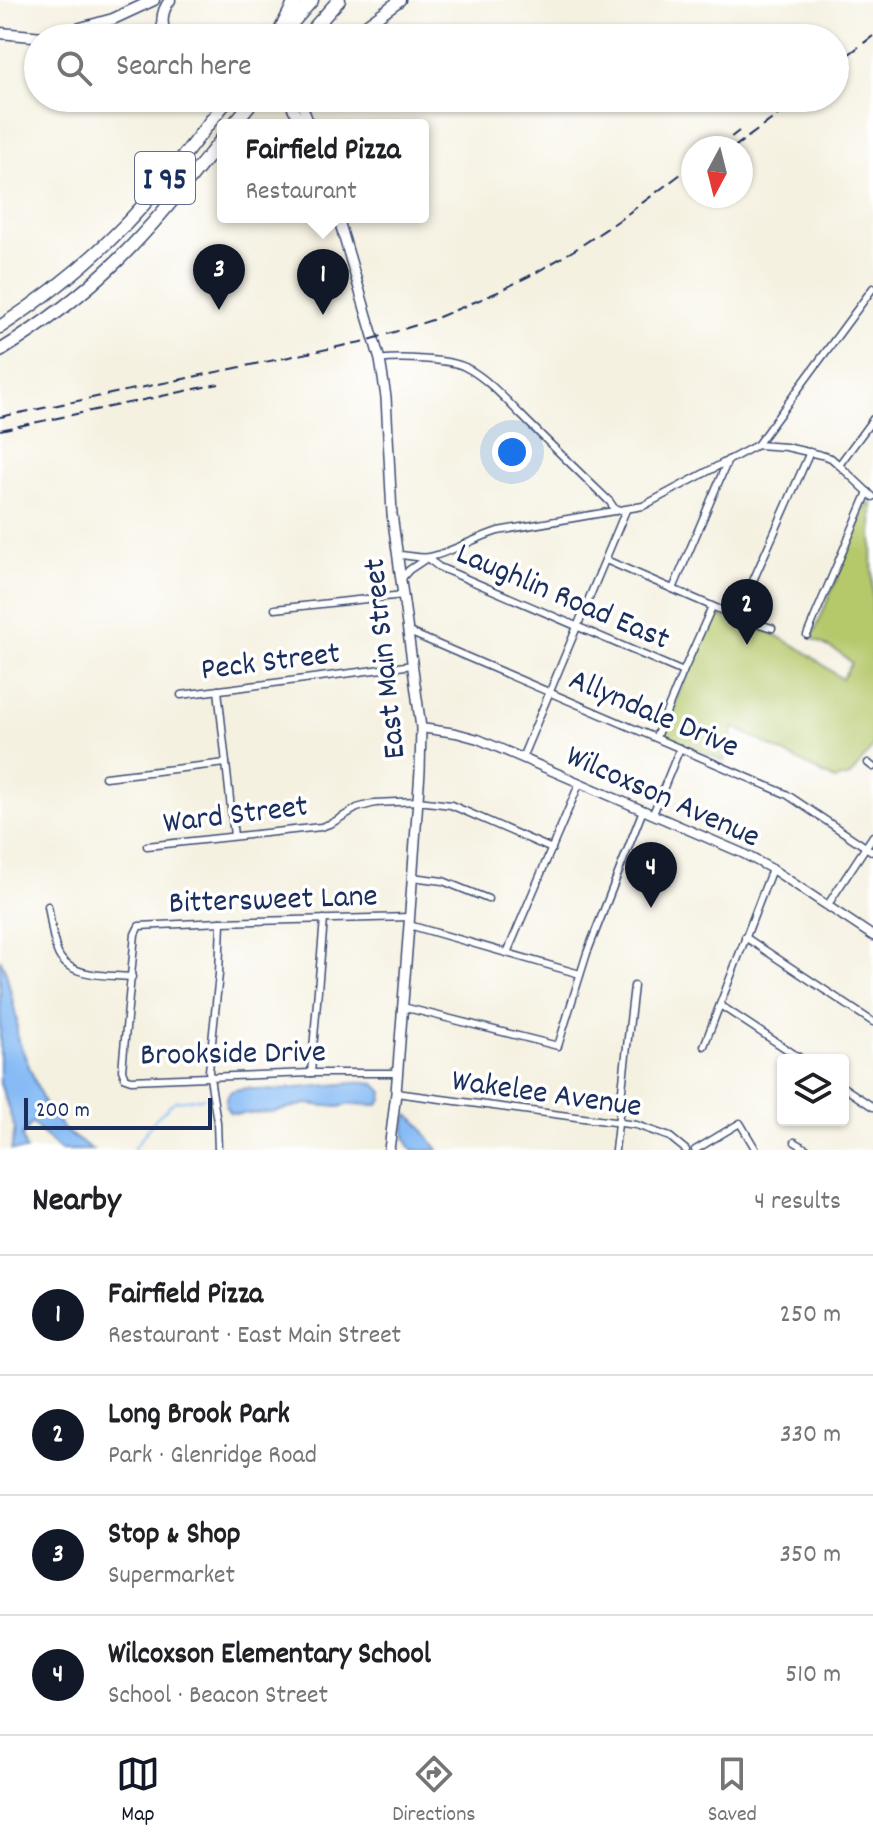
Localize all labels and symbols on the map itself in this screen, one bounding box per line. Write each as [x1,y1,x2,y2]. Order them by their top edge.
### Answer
north arrow [681,136,753,208]
road number: I 95 [135,152,195,204]
pin: 3 [193,244,245,310]
pin: 1 [297,249,349,315]
your location [492,432,532,472]
street label: Laughlin Road East [448,533,676,664]
street label: East Main Street [354,556,420,761]
pin: 2 [721,579,773,645]
street label: Peck Street [198,633,343,695]
street label: Allyndale Drive [561,659,745,772]
street label: Wilcoxson Avenue [558,735,766,862]
street label: Ward Street [161,785,311,849]
pin: 4 [625,842,677,908]
street label: Bittersweet Lane [168,875,378,929]
street label: Brookside Drive [140,1031,327,1081]
street label: Wakelee Avenue [448,1060,644,1132]
scale bar [24,1094,212,1130]

